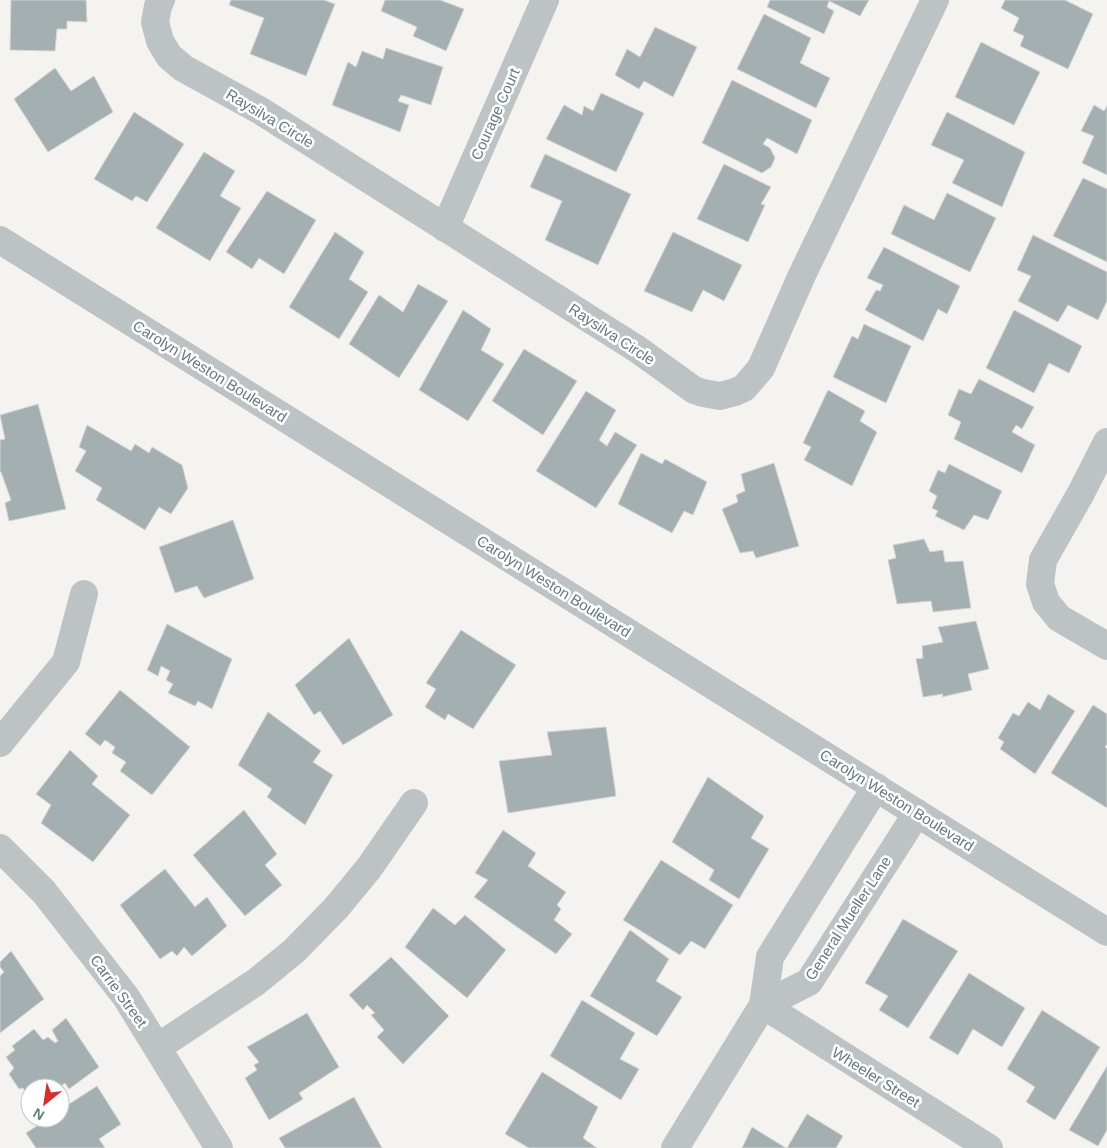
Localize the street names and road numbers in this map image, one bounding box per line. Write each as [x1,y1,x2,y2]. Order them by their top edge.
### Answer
street label: Courage Court [467,65,523,162]
street label: Raysilva Circle [223,85,317,151]
street label: Raysilva Circle [566,300,658,368]
street label: Carolyn Weston Boulevard [130,317,290,425]
street label: Carolyn Weston Boulevard [474,532,634,640]
street label: Carolyn Weston Boulevard [817,746,977,854]
street label: General Mueller Lane [802,853,894,983]
street label: Carrie Street [87,952,151,1031]
street label: Wheeler Street [829,1043,924,1111]

